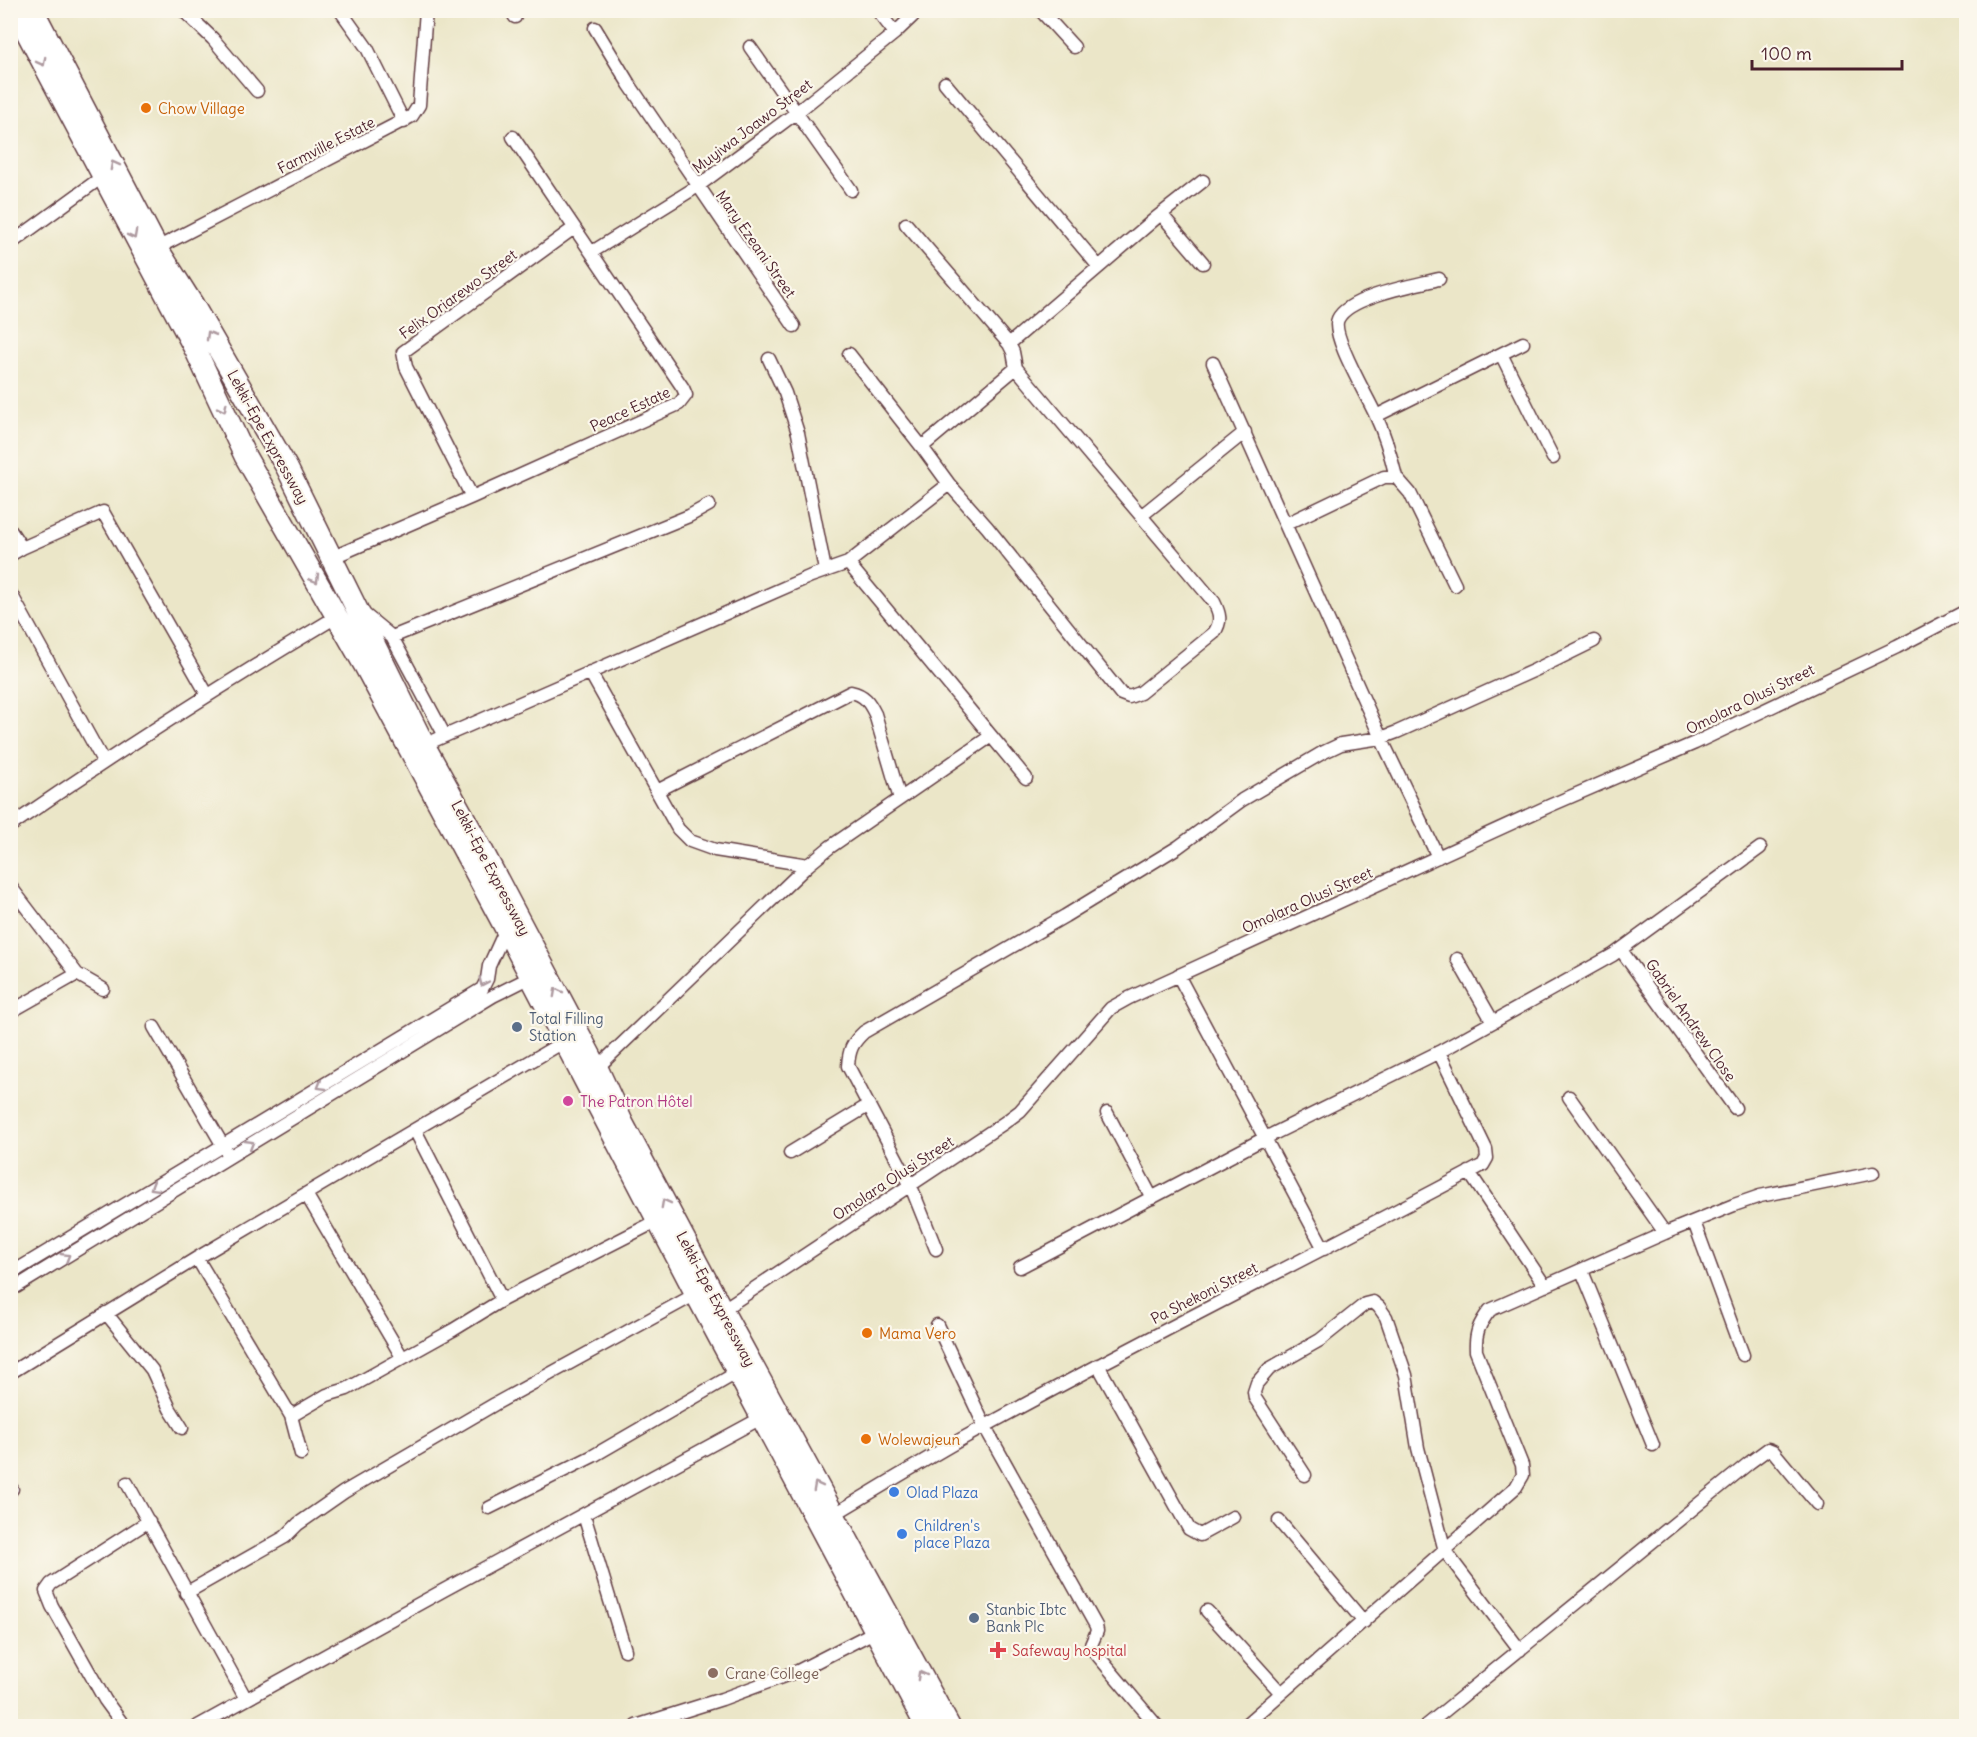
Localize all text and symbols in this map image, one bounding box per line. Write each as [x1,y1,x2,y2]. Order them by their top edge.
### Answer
scale bar [1752,33,1902,71]
text: 100 m [1761,42,1812,65]
one-way arrow [34,56,46,67]
street label: Muyiwa Joawo Street [688,75,816,177]
place label: Chow Village [158,99,245,118]
marker: Chow Village [139,101,153,115]
street label: Farmville Estate [274,112,378,178]
one-way arrow [110,161,121,171]
street label: Mary Ezeani Street [712,187,800,301]
one-way arrow [126,228,137,239]
street label: Felix Oriarewo Street [396,245,520,343]
one-way arrow [206,330,217,341]
street label: Lekki-Epe Expressway [223,367,313,507]
street label: Peace Estate [587,382,673,436]
one-way arrow [216,401,227,412]
one-way arrow [308,573,319,584]
street label: Omolara Olusi Street [1683,660,1817,738]
street label: Lekki-Epe Expressway [447,797,535,939]
street label: Omolara Olusi Street [1239,863,1375,937]
street label: Gabriel Andrew Close [1642,955,1740,1085]
one-way arrow [479,976,491,987]
one-way arrow [553,988,564,998]
place label: Total Filling Station [529,1009,604,1045]
marker: Total Filling Station [510,1020,524,1034]
one-way arrow [317,1079,327,1091]
place label: The Patron Hôtel [580,1092,693,1111]
marker: The Patron Hôtel [561,1094,575,1108]
street label: Omolara Olusi Street [829,1132,957,1224]
one-way arrow [244,1140,254,1152]
one-way arrow [150,1179,160,1191]
one-way arrow [661,1199,672,1209]
street label: Lekki-Epe Expressway [672,1228,760,1370]
one-way arrow [60,1252,70,1264]
street label: Pa Shekoni Street [1147,1258,1261,1328]
place label: Mama Vero [879,1324,956,1343]
marker: Mama Vero [860,1326,874,1340]
place label: Wolewajeun [878,1430,961,1449]
marker: Wolewajeun [859,1432,873,1446]
one-way arrow [813,1481,824,1492]
place label: Olad Plaza [906,1483,979,1502]
marker: Olad Plaza [887,1485,901,1499]
place label: Children's place Plaza [914,1516,990,1552]
marker: Children's place Plaza [895,1527,909,1541]
place label: Stanbic Ibtc Bank Plc [986,1600,1067,1636]
marker: Stanbic Ibtc Bank Plc [967,1611,981,1625]
marker: Safeway hospital [989,1641,1007,1659]
place label: Safeway hospital [1012,1641,1127,1660]
place label: Crane College [725,1664,819,1683]
marker: Crane College [706,1666,720,1680]
one-way arrow [917,1671,928,1681]

